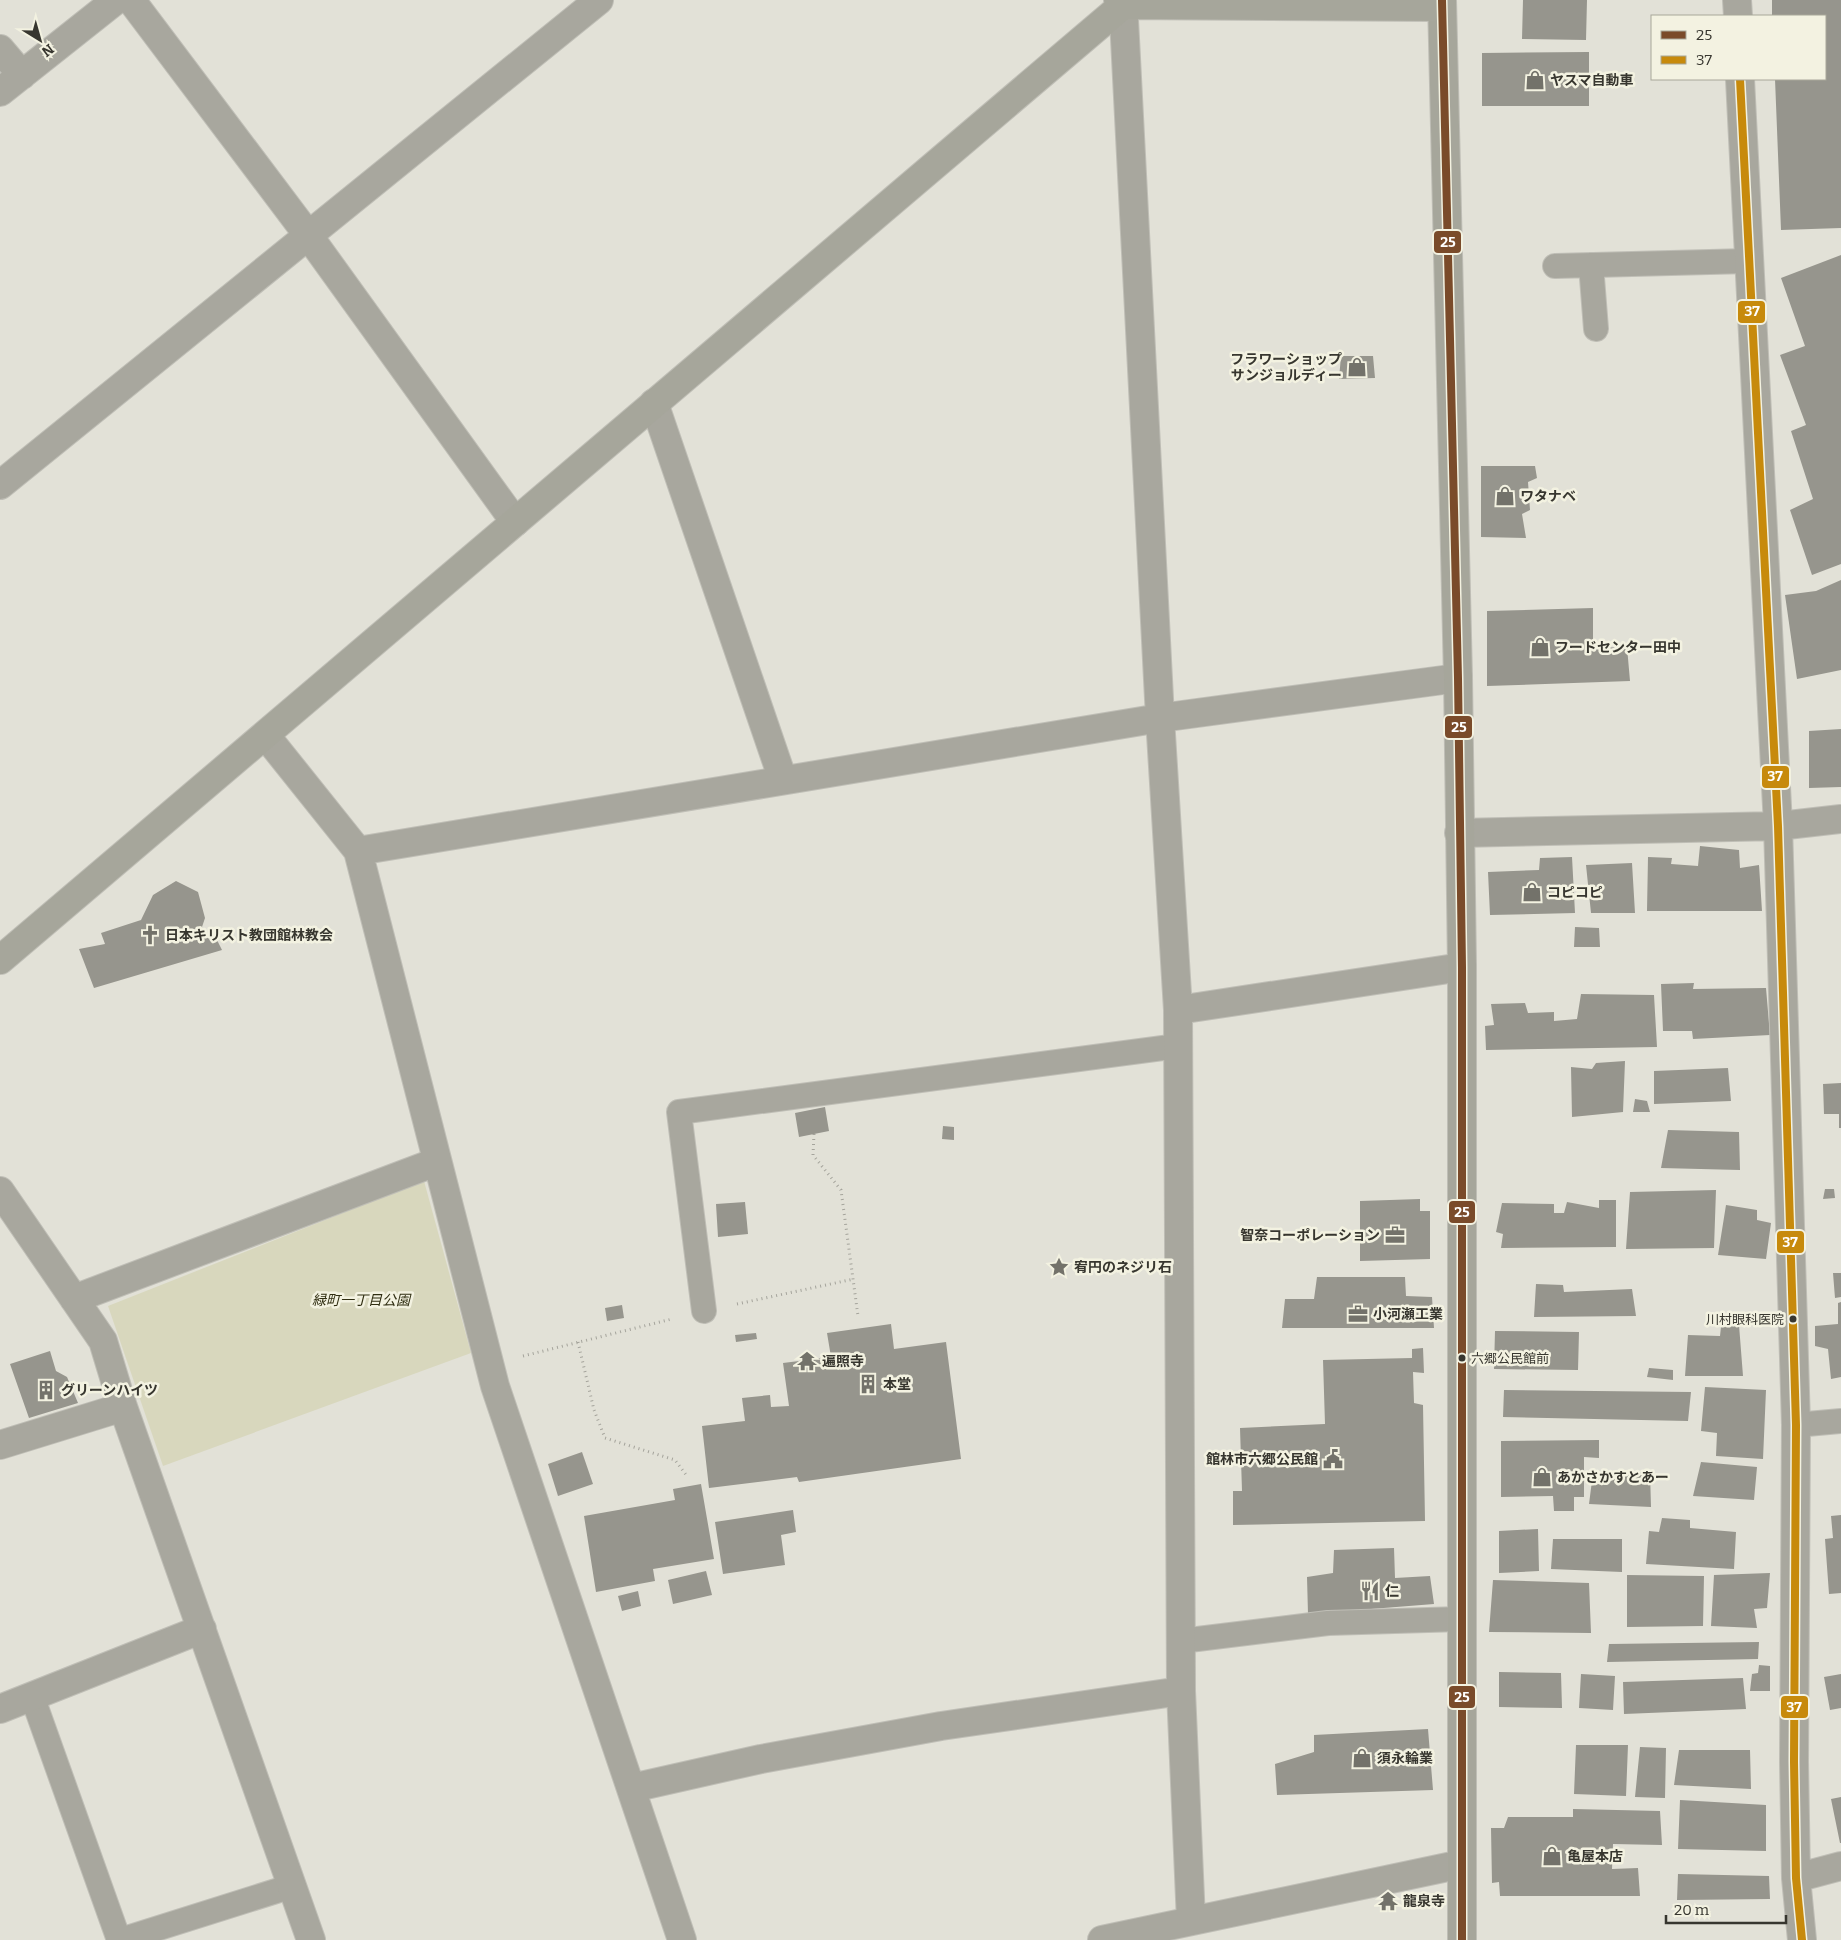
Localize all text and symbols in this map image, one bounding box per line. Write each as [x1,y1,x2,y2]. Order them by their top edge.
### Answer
north arrow [15,15,65,65]
legend [1651,15,1826,80]
text: 25 [1696,26,1712,44]
text: N [38,40,57,60]
text: 37 [1696,51,1713,69]
shop icon: ヤスマ自動車 [1524,69,1546,91]
place label: ヤスマ自動車 [1550,72,1634,89]
line badge: 25 [1433,230,1462,254]
text: 25 [1440,234,1456,251]
line badge: 37 [1737,300,1766,324]
text: 37 [1744,303,1760,320]
place label: フラワーショップ サンジョルディー [1230,351,1342,384]
shop icon: フラワーショップ サンジョルディー [1346,356,1368,378]
shop icon: ワタナベ [1494,485,1516,507]
place label: ワタナベ [1520,488,1576,505]
shop icon: フードセンター田中 [1529,636,1551,658]
place label: フードセンター田中 [1555,639,1681,656]
line badge: 25 [1444,715,1473,739]
text: 25 [1451,719,1467,736]
line badge: 37 [1761,765,1790,789]
text: 37 [1767,768,1783,785]
shop icon: コピコピ [1521,881,1543,903]
place label: コピコピ [1547,884,1603,901]
church icon: 日本キリスト教団館林教会 [139,924,161,946]
place label: 日本キリスト教団館林教会 [165,927,333,944]
line badge: 25 [1448,1200,1476,1224]
text: 25 [1454,1204,1470,1221]
office icon: 智奈コーポレーション [1384,1224,1406,1246]
place label: 智奈コーポレーション [1240,1227,1380,1244]
line badge: 37 [1776,1230,1805,1254]
text: 37 [1782,1234,1798,1251]
place icon: 宥円のネジリ石 [1048,1256,1070,1278]
place label: 宥円のネジリ石 [1074,1259,1172,1276]
park label: 緑町一丁目公園 [312,1292,412,1309]
office icon: 小河瀬工業 [1347,1303,1369,1325]
place label: 小河瀬工業 [1373,1306,1443,1323]
place label: 川村眼科医院 [1706,1312,1784,1327]
marker: 川村眼科医院 [1788,1314,1798,1324]
temple icon: 遍照寺 [796,1350,818,1372]
place label: 六郷公民館前 [1471,1351,1549,1366]
place label: 遍照寺 [822,1353,864,1370]
marker: 六郷公民館前 [1457,1353,1467,1363]
building icon: 本堂 [857,1373,879,1395]
place label: 本堂 [883,1376,911,1393]
building icon: グリーンハイツ [35,1379,57,1401]
place label: グリーンハイツ [61,1382,158,1399]
public building icon: 館林市六郷公民館 [1322,1448,1344,1470]
place label: 館林市六郷公民館 [1206,1451,1318,1468]
shop icon: あかさかすとあー [1531,1466,1553,1488]
place label: あかさかすとあー [1557,1469,1669,1486]
restaurant icon: 仁 [1359,1580,1381,1602]
place label: 仁 [1385,1583,1399,1600]
line badge: 25 [1448,1685,1476,1709]
text: 25 [1454,1689,1470,1706]
line badge: 37 [1780,1695,1809,1719]
text: 37 [1786,1699,1802,1716]
shop icon: 須永輪業 [1351,1747,1373,1769]
place label: 須永輪業 [1377,1750,1433,1767]
shop icon: 亀屋本店 [1541,1845,1563,1867]
place label: 亀屋本店 [1567,1848,1623,1865]
temple icon: 龍泉寺 [1377,1890,1399,1912]
scale bar [1666,1892,1786,1924]
place label: 龍泉寺 [1403,1893,1445,1910]
text: 20 m [1674,1901,1710,1919]

